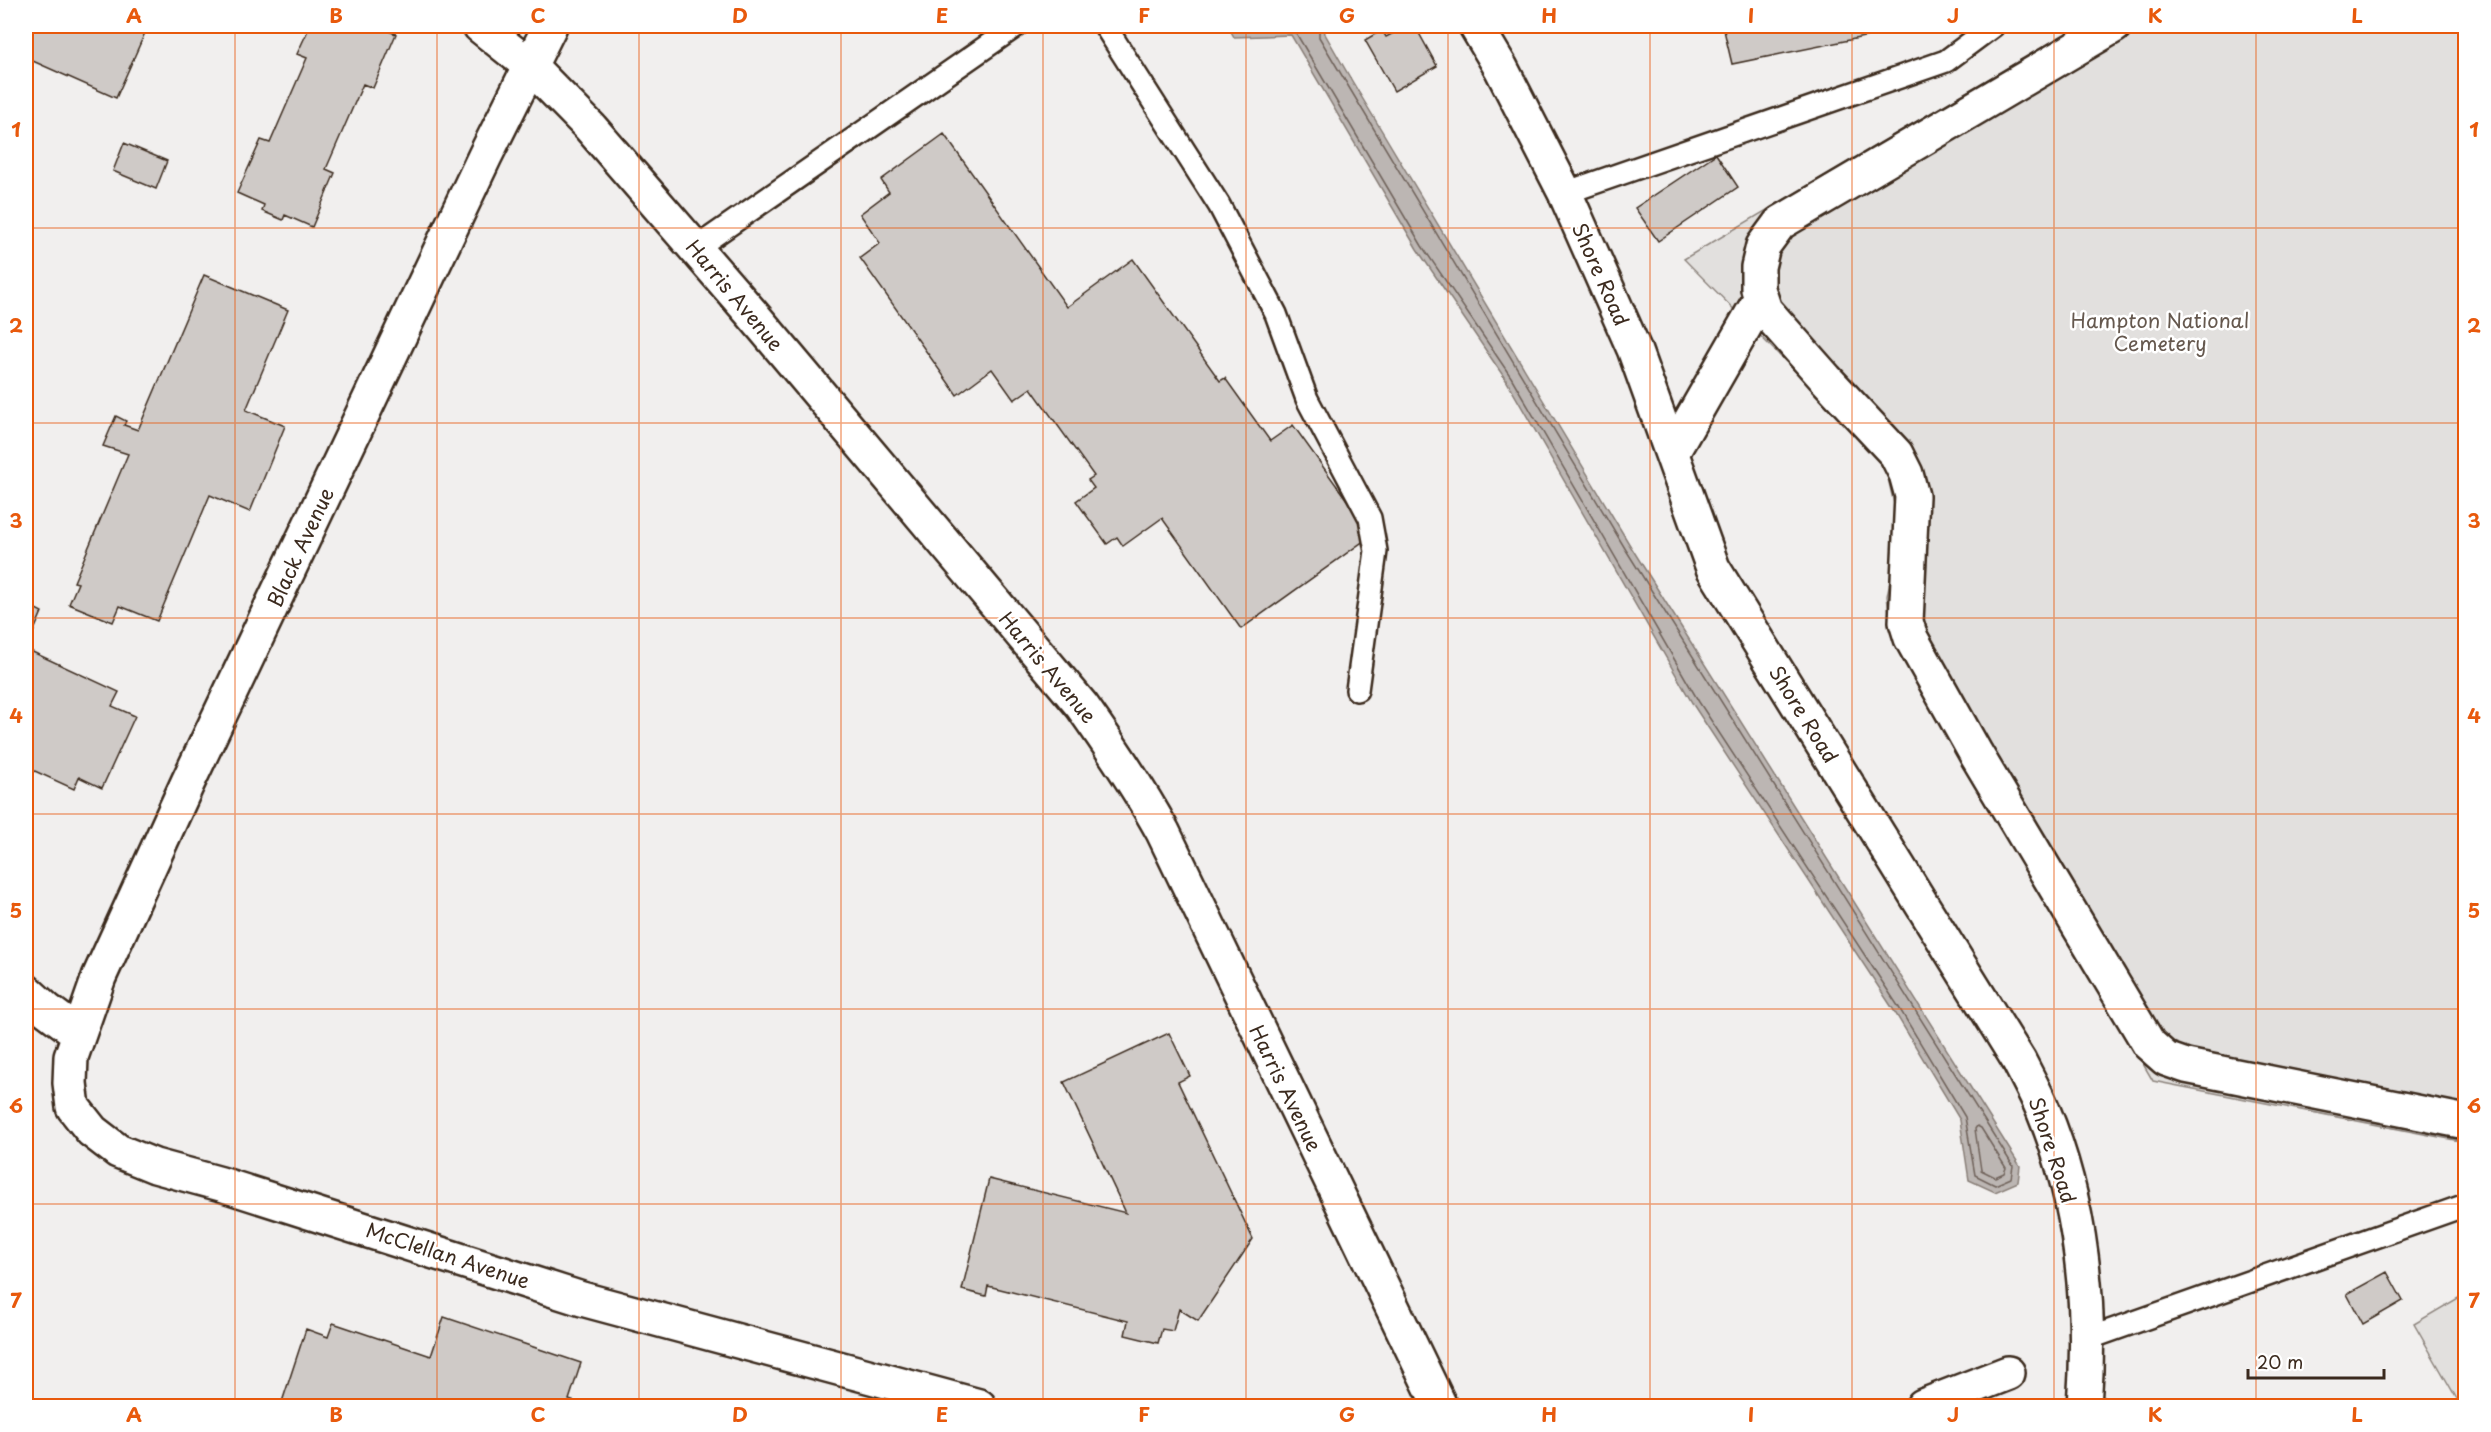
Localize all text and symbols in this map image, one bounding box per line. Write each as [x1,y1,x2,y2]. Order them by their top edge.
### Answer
text: A [126,0,142,30]
text: B [329,0,343,30]
text: C [530,0,546,30]
text: D [732,0,748,30]
text: E [936,0,948,30]
text: F [1138,0,1150,30]
text: G [1339,0,1355,30]
text: H [1541,0,1557,30]
text: I [1748,0,1754,30]
text: J [1947,0,1959,30]
text: K [2148,0,2163,30]
text: L [2351,0,2363,30]
text: 1 [11,114,21,144]
text: 1 [2469,114,2479,144]
street label: Shore Road [1565,218,1637,330]
street label: Harris Avenue [679,233,791,357]
park label: Hampton National Cemetery [2071,305,2249,358]
text: 2 [9,310,23,340]
text: 2 [2467,310,2481,340]
street label: Black Avenue [259,482,341,612]
text: 3 [9,505,23,535]
text: 3 [2467,505,2481,535]
street label: Harris Avenue [992,605,1104,729]
street label: Shore Road [1762,659,1846,769]
text: 4 [9,700,23,730]
text: 4 [2467,700,2481,730]
text: 5 [10,895,22,925]
text: 5 [2468,895,2480,925]
street label: Harris Avenue [1242,1020,1330,1157]
text: 6 [9,1090,23,1120]
text: 6 [2467,1090,2481,1120]
street label: Shore Road [2022,1093,2084,1207]
street label: McClellan Avenue [362,1214,534,1296]
text: 7 [10,1285,22,1315]
text: 7 [2468,1285,2480,1315]
scale bar [2248,1342,2384,1380]
text: 20 m [2257,1348,2303,1375]
text: A [126,1399,142,1429]
text: B [329,1399,343,1429]
text: C [530,1399,546,1429]
text: D [732,1399,748,1429]
text: E [936,1399,948,1429]
text: F [1138,1399,1150,1429]
text: G [1339,1399,1355,1429]
text: H [1541,1399,1557,1429]
text: I [1748,1399,1754,1429]
text: J [1947,1399,1959,1429]
text: K [2148,1399,2163,1429]
text: L [2351,1399,2363,1429]

